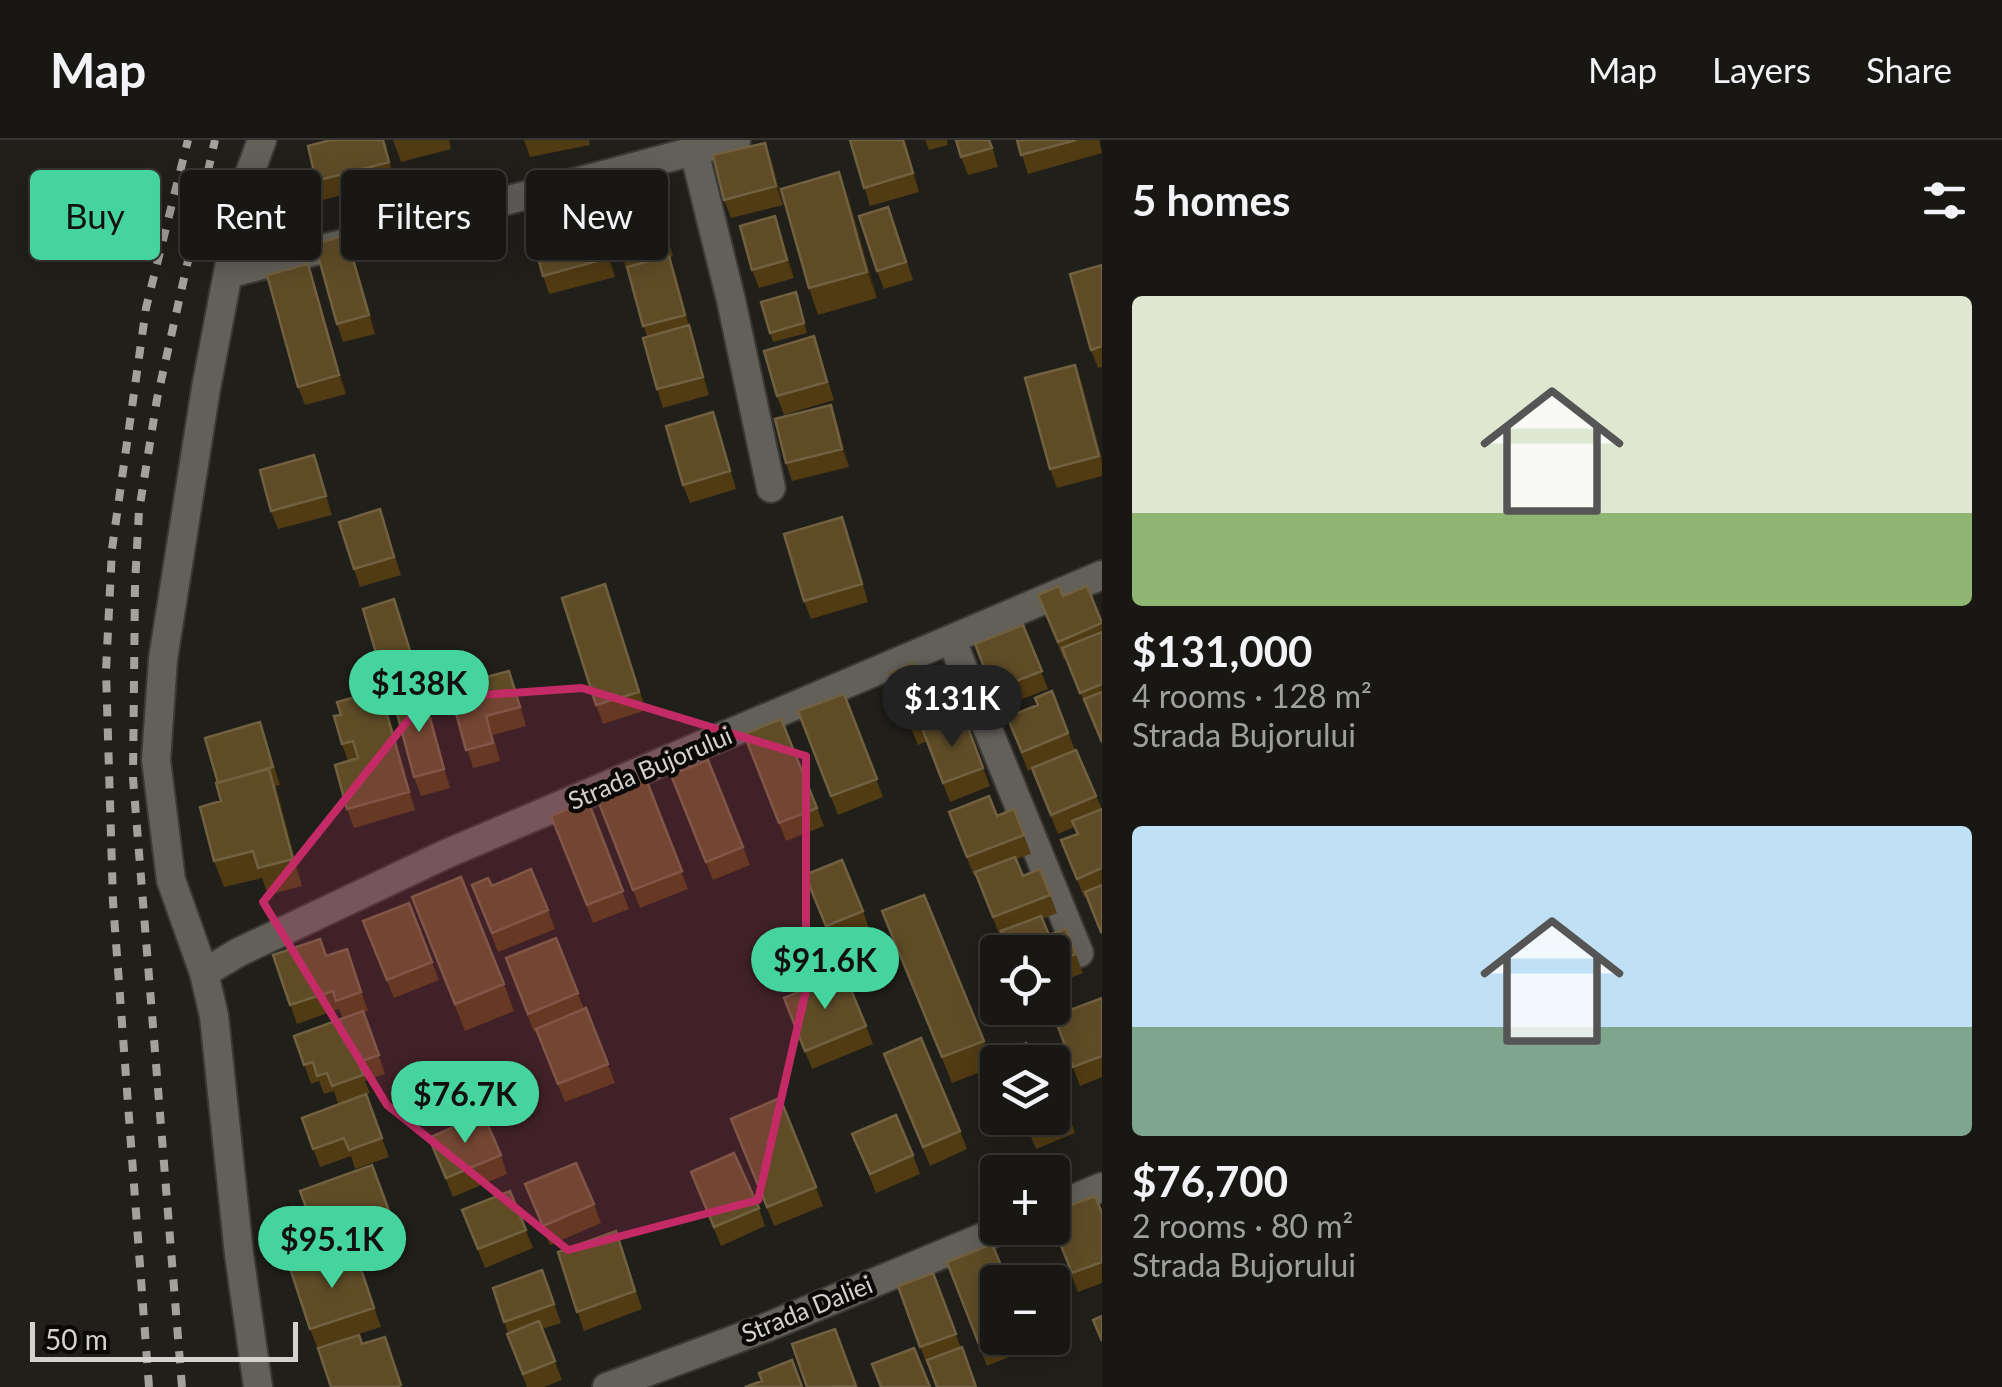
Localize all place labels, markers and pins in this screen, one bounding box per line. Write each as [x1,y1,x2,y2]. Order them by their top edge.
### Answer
pin: $138K [349,650,489,735]
pin: $131K [882,665,1022,750]
pin: $91.6K [744,927,906,1012]
pin: $76.7K [384,1061,546,1146]
pin: $95.1K [251,1206,413,1291]

